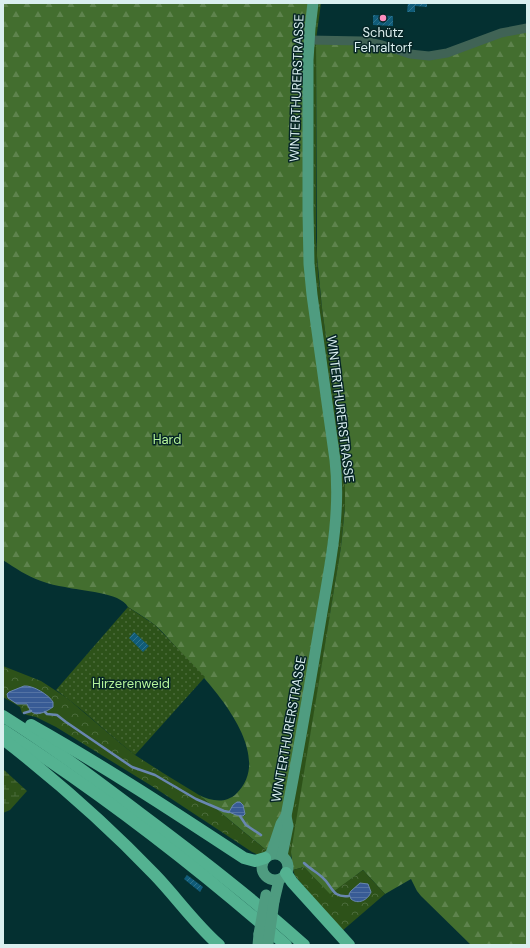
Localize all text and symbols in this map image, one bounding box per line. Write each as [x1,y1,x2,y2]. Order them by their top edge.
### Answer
marker: Schütz Fehraltorf [378,13,388,23]
street label: WINTERTHURERSTRASSE [285,14,308,162]
place label: Schütz Fehraltorf [354,24,413,56]
street label: WINTERTHURERSTRASSE [323,335,358,483]
park label: Hard [153,431,181,448]
street label: WINTERTHURERSTRASSE [267,655,310,803]
park label: Hirzerenweid [92,675,170,692]

